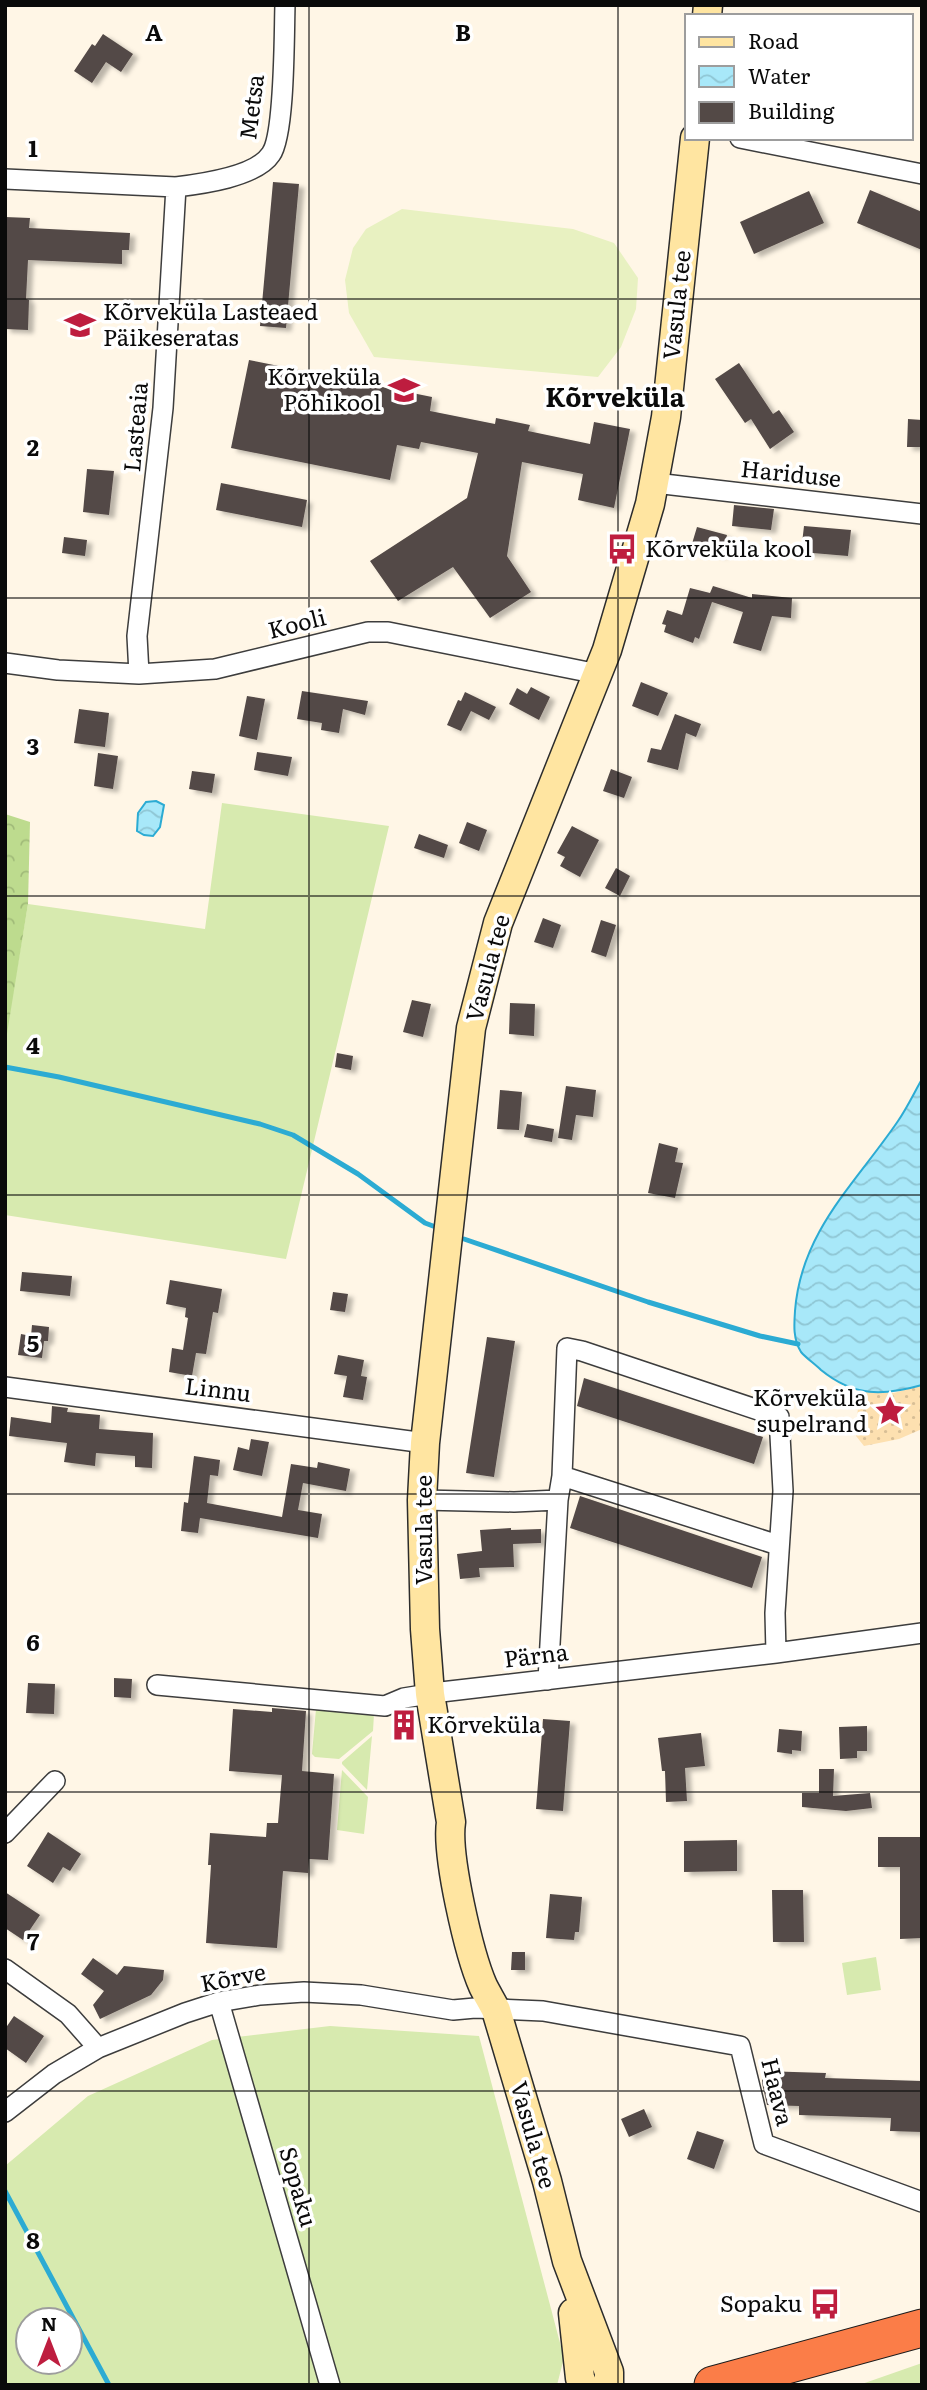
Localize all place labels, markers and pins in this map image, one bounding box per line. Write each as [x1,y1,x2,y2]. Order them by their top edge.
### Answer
place label: Kõrveküla Lasteaed Päikeseratas [103,293,318,353]
school or university icon: Kõrveküla Lasteaed Päikeseratas [63,308,97,342]
place label: Kõrveküla Põhikool [267,358,382,418]
school or university icon: Kõrveküla Põhikool [387,373,421,407]
place label: Kõrveküla kool [645,530,812,564]
bus stop icon: Kõrveküla kool [605,532,639,566]
place label: Kõrveküla supelrand [753,1379,868,1439]
place icon: Kõrveküla supelrand [873,1394,907,1428]
place label: Kõrveküla [427,1706,542,1740]
building icon: Kõrveküla [387,1708,421,1742]
place label: Sopaku [720,2285,802,2319]
bus stop icon: Sopaku [808,2287,842,2321]

